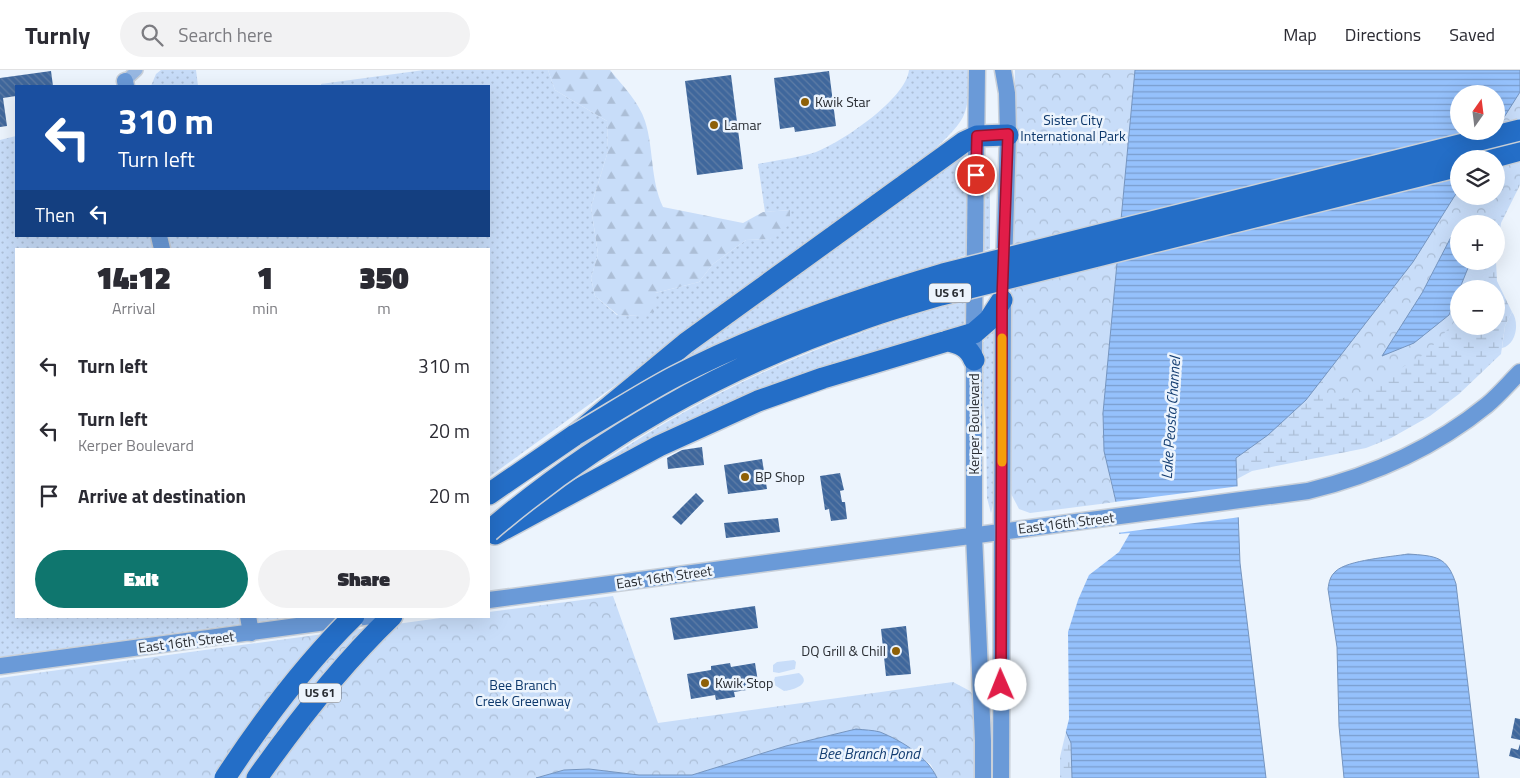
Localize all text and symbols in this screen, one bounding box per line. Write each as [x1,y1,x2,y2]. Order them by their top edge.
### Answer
search box [120,12,470,57]
text: Turnly [25,17,90,53]
text: Search here [178,20,273,49]
icon: search [138,21,166,49]
text: Map [1283,21,1317,48]
text: Directions [1345,21,1421,48]
text: Saved [1449,21,1495,48]
north arrow [1450,85,1505,140]
map controls [1450,85,1505,335]
place label: Kwik Star [815,91,871,112]
text: 310 m [118,94,214,148]
marker: Kwik Star [799,96,811,108]
icon: left [35,105,100,170]
park label: Sister City International Park [1020,109,1126,146]
place label: Lamar [724,114,761,135]
marker: Lamar [708,119,720,131]
text: Turn left [118,142,195,176]
button: layers [1450,150,1505,205]
pin [955,154,997,196]
icon: arrive [962,161,990,189]
text: Then [35,200,75,229]
icon: left [85,200,113,228]
button: + [1450,215,1505,270]
text: 14:12 [96,255,171,301]
text: 1 [257,255,273,301]
text: 350 [359,255,409,301]
button: − [1450,280,1505,335]
road number: US 61 [929,284,971,302]
text: Arrival [112,296,155,320]
text: min [252,296,278,320]
text: m [377,296,391,320]
text: Turn left [78,351,148,380]
text: 310 m [418,351,470,380]
icon: left [35,352,63,380]
water label: Lake Peosta Channel [1155,354,1186,480]
street label: Kerper Boulevard [963,373,984,475]
text: Turn left [78,404,148,433]
text: 20 m [429,416,470,445]
icon: left [35,417,63,445]
text: Kerper Boulevard [78,433,194,457]
place label: BP Shop [755,466,805,487]
marker: BP Shop [739,471,751,483]
text: Arrive at destination [78,481,246,510]
text: 20 m [429,481,470,510]
icon: arrive [35,482,63,510]
street label: East 16th Street [1017,506,1115,539]
button: Exit [35,550,248,608]
button: Share [258,550,470,608]
street label: East 16th Street [615,559,713,594]
street label: East 16th Street [137,625,235,658]
place label: DQ Grill & Chill [801,640,886,661]
marker: DQ Grill & Chill [890,645,902,657]
position arrow [974,658,1026,710]
place label: Kwik Stop [715,672,773,693]
park label: Bee Branch Creek Greenway [475,674,571,711]
marker: Kwik Stop [699,677,711,689]
road number: US 61 [299,684,341,702]
water label: Bee Branch Pond [818,742,921,765]

